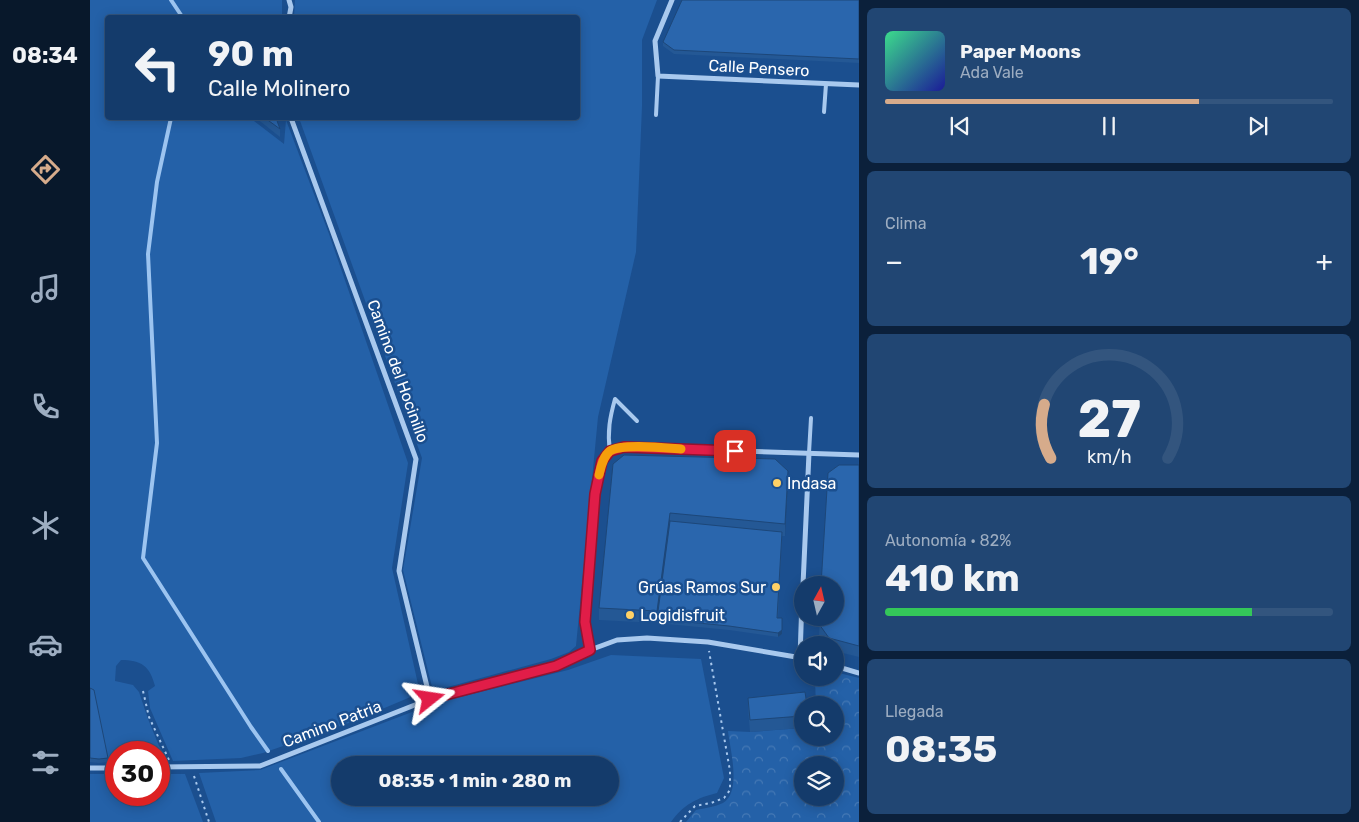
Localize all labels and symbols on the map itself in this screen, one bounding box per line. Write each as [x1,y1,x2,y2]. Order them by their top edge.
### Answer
street label: Calle Pensero [708,56,810,80]
street label: Camino del Hocinillo [363,297,433,445]
pin [714,430,756,472]
place label: Indasa [787,474,836,493]
marker: Indasa [771,477,783,489]
north arrow [794,576,844,626]
place label: Grúas Ramos Sur [638,578,766,597]
marker: Grúas Ramos Sur [770,581,782,593]
place label: Logidisfruit [640,606,725,625]
marker: Logidisfruit [624,609,636,621]
position arrow [403,672,455,724]
street label: Camino Patria [280,696,384,752]
speed limit sign: 30 [105,741,170,806]

